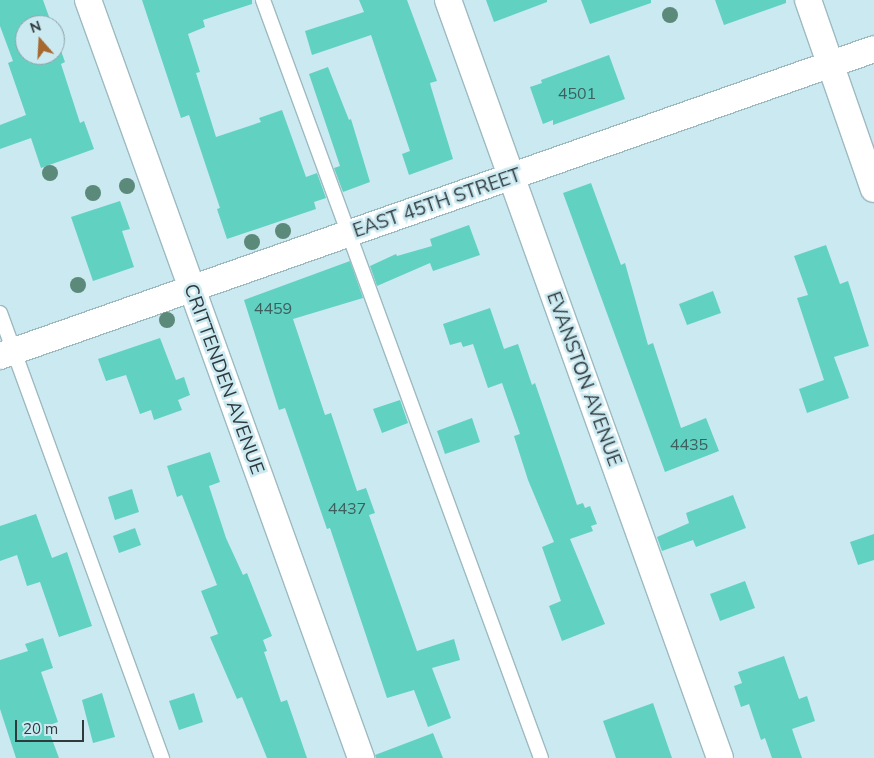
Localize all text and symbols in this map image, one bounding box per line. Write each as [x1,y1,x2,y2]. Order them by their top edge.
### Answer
north arrow [15,15,65,65]
text: N [28,17,43,37]
house number: 4501 [558,83,596,103]
street label: EAST 45TH STREET [350,164,524,242]
street label: CRITTENDEN AVENUE [179,281,269,477]
street label: EVANSTON AVENUE [542,289,626,469]
house number: 4459 [254,298,292,318]
house number: 4435 [670,434,708,454]
house number: 4437 [328,498,366,518]
scale bar [18,710,86,742]
text: 20 m [23,719,58,738]

